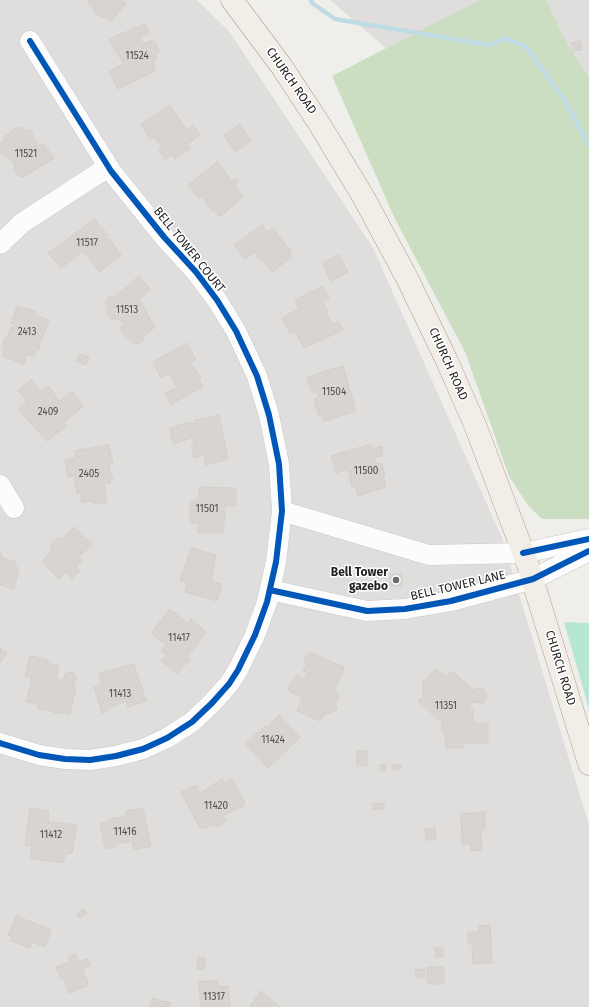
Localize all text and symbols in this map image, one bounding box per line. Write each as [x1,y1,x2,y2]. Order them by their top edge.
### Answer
street label: CHURCH ROAD [263,45,319,117]
house number: 11524 [125,50,149,62]
house number: 11521 [15,148,37,160]
street label: BELL TOWER COURT [150,204,228,296]
house number: 11517 [76,237,98,249]
house number: 11513 [116,304,138,316]
street label: CHURCH ROAD [426,325,470,403]
house number: 2413 [18,326,36,338]
house number: 11504 [322,386,346,398]
house number: 2409 [38,406,58,418]
house number: 11500 [354,465,378,477]
house number: 2405 [79,468,99,480]
house number: 11501 [195,503,219,515]
place label: Bell Tower gazebo [331,566,388,594]
street label: BELL TOWER LANE [409,568,507,604]
marker: Bell Tower gazebo [391,575,401,585]
street label: CHURCH ROAD [542,629,578,707]
house number: 11417 [168,632,190,644]
house number: 11413 [109,688,131,700]
house number: 11351 [435,700,457,712]
house number: 11424 [261,734,285,746]
house number: 11420 [204,800,228,812]
house number: 11416 [114,826,136,838]
house number: 11412 [40,829,62,841]
house number: 11317 [203,991,225,1003]

